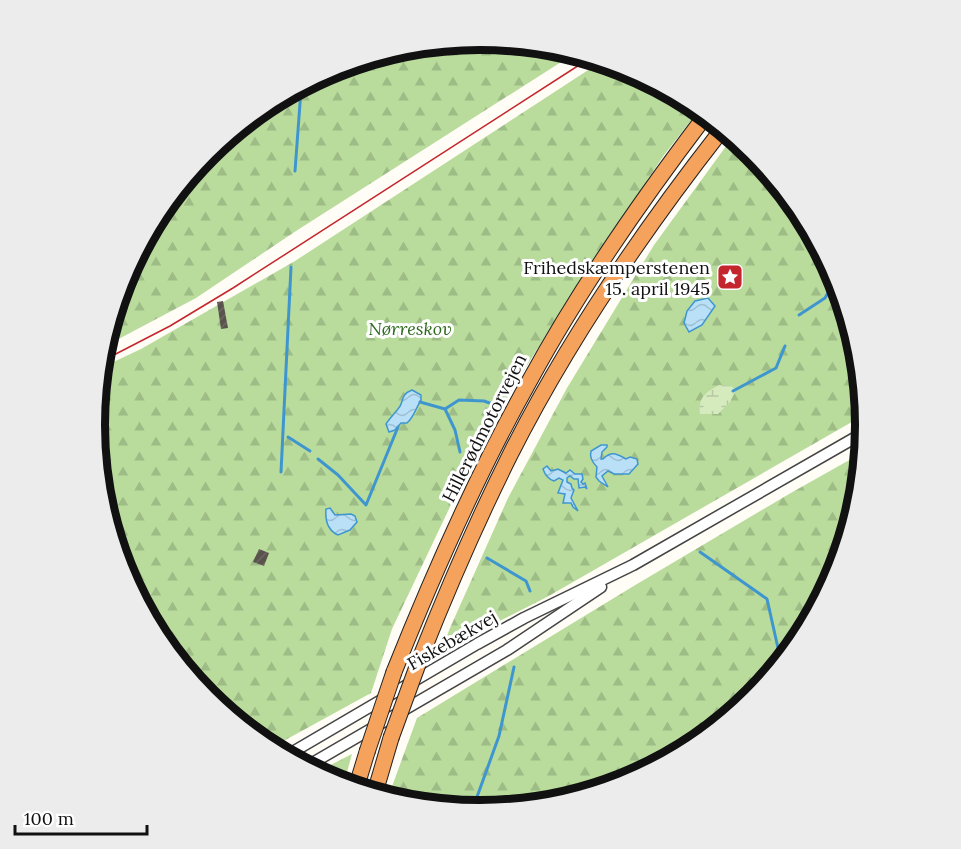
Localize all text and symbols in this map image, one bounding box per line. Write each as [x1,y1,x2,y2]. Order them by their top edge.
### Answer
place label: Frihedskæmperstenen 15. april 1945 [523,256,710,300]
place icon: Frihedskæmperstenen 15. april 1945 [715,262,745,292]
park label: Nørreskov [368,317,452,340]
street label: Hillerødmotorvejen [437,350,531,506]
street label: Fiskebækvej [403,605,501,675]
scale bar [15,798,147,836]
text: 100 m [24,807,74,830]

